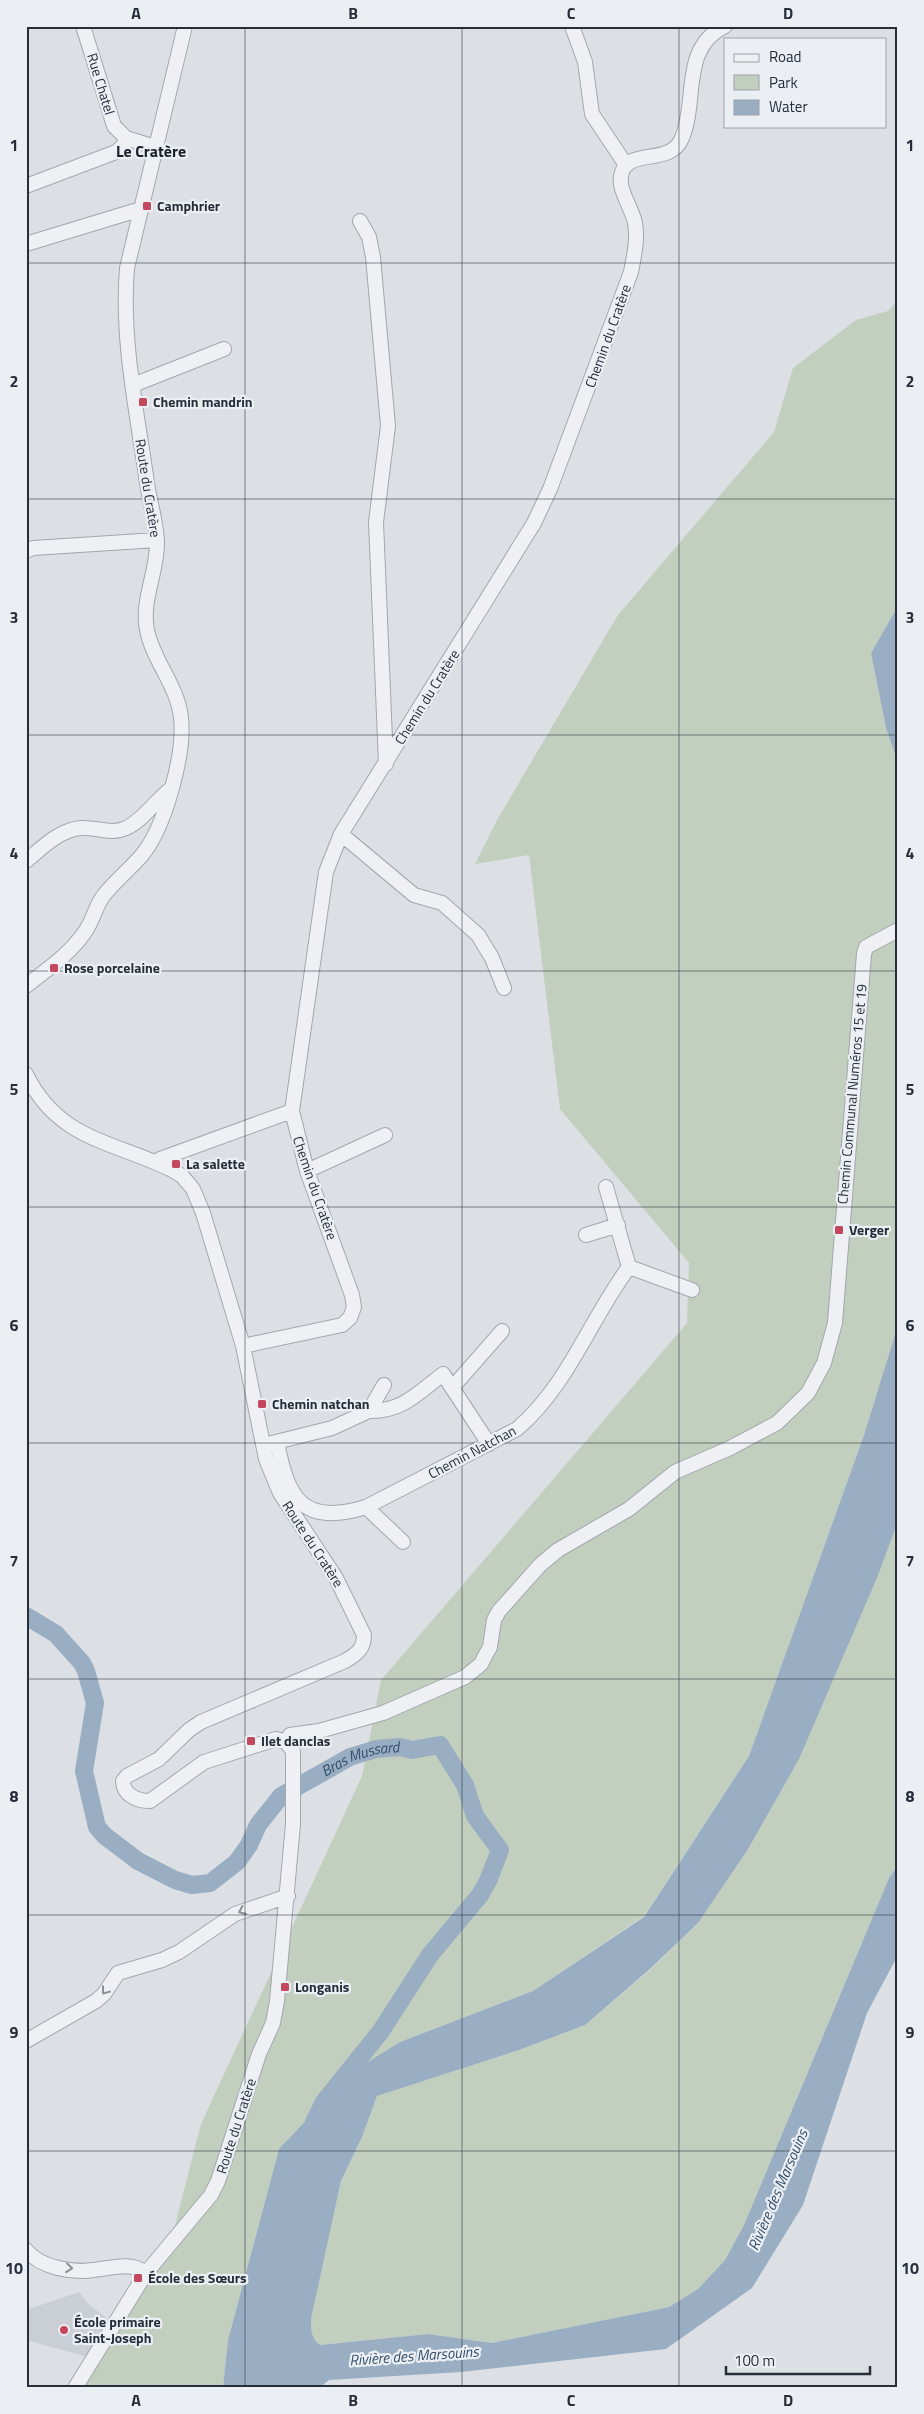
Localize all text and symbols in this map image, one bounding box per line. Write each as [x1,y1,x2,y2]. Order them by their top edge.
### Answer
text: A [131,1,141,25]
text: B [348,1,358,25]
text: C [567,1,576,25]
text: D [783,1,793,25]
legend [724,38,886,128]
text: Road [769,45,801,68]
street label: Rue Chatel [82,50,121,117]
text: Park [769,71,798,94]
text: Water [769,95,808,118]
text: 1 [10,133,18,157]
text: 1 [906,133,914,157]
district label: Le Cratère [116,139,186,163]
place label: Camphrier [157,195,220,216]
marker: Camphrier [141,200,153,212]
street label: Chemin du Cratère [579,281,636,390]
text: 2 [10,369,18,393]
text: 2 [906,369,914,393]
place label: Chemin mandrin [153,391,253,412]
marker: Chemin mandrin [137,396,149,408]
street label: Route du Cratère [130,437,167,539]
text: 3 [10,605,18,629]
text: 3 [906,605,914,629]
street label: Chemin du Cratère [389,645,464,748]
text: 4 [10,841,19,865]
text: 4 [906,841,915,865]
place label: Rose porcelaine [64,957,160,978]
marker: Rose porcelaine [48,962,60,974]
street label: Chemin Communal Numéros 15 et 19 [831,983,872,1205]
text: 5 [10,1077,19,1101]
text: 5 [906,1077,915,1101]
street label: Chemin du Cratère [288,1133,343,1243]
place label: La salette [186,1153,245,1174]
marker: La salette [170,1158,182,1170]
place label: Verger [849,1219,889,1240]
marker: Verger [833,1224,845,1236]
text: 6 [10,1313,19,1337]
text: 6 [906,1313,915,1337]
place label: Chemin natchan [272,1393,370,1414]
marker: Chemin natchan [256,1398,268,1410]
street label: Chemin Natchan [424,1419,520,1484]
street label: Route du Cratère [278,1496,349,1591]
text: 7 [10,1549,18,1573]
text: 7 [906,1549,914,1573]
place label: Ilet danclas [261,1730,331,1751]
marker: Ilet danclas [245,1735,257,1747]
water label: Bras Mussard [317,1735,402,1782]
text: 8 [10,1784,19,1808]
text: 8 [906,1784,915,1808]
one-way arrow [238,1905,247,1916]
place label: Longanis [295,1976,350,1997]
marker: Longanis [279,1981,291,1993]
one-way arrow [102,1986,111,1995]
text: 9 [10,2020,19,2044]
text: 9 [906,2020,915,2044]
street label: Route du Cratère [210,2075,261,2176]
water label: Rivière des Marsouins [742,2124,814,2254]
text: 10 [5,2256,23,2280]
text: 10 [901,2256,919,2280]
one-way arrow [66,2263,74,2274]
place label: École des Sœurs [148,2267,247,2288]
marker: École des Sœurs [132,2272,144,2284]
place label: École primaire Saint-Joseph [74,2311,161,2348]
marker: École primaire Saint-Joseph [58,2324,70,2336]
water label: Rivière des Marsouins [349,2339,481,2371]
scale bar [726,2344,870,2376]
text: 100 m [734,2349,775,2372]
text: A [131,2388,141,2412]
text: B [348,2388,358,2412]
text: C [567,2388,576,2412]
text: D [783,2388,793,2412]

